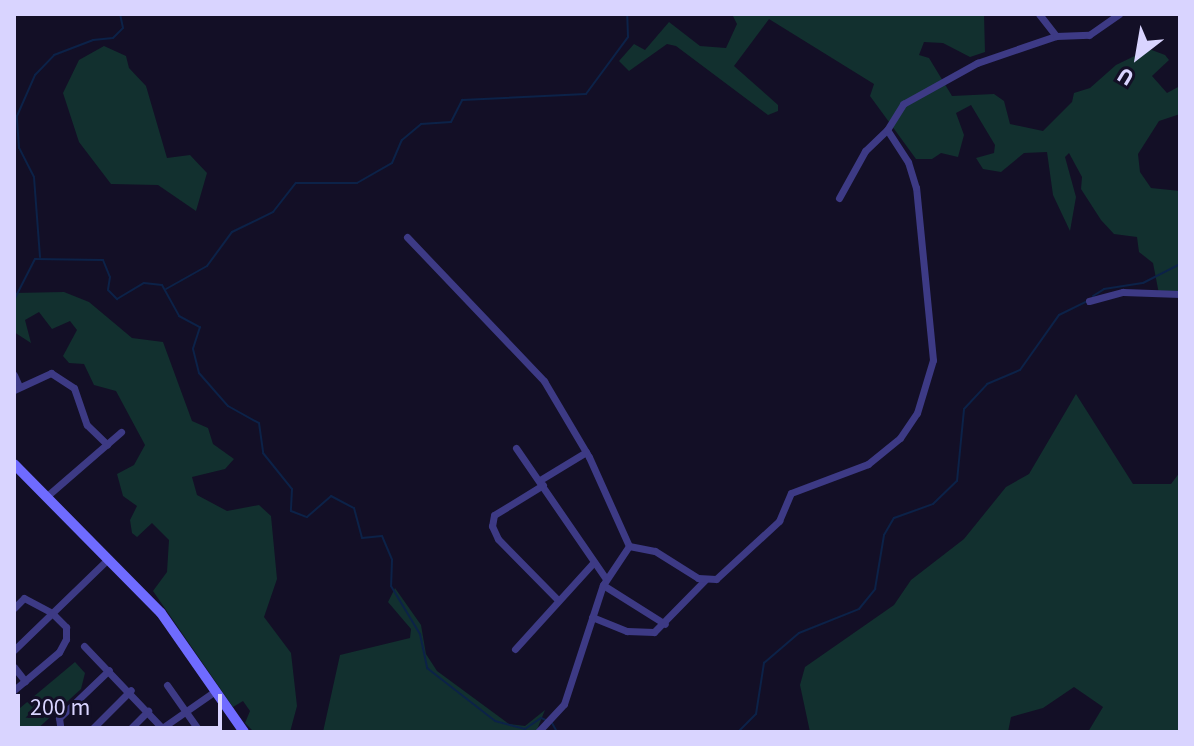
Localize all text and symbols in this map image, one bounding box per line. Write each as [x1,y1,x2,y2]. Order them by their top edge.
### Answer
north arrow [1098,16,1178,96]
text: U [1111,59,1140,94]
scale bar [20,678,226,728]
text: 200 m [30,690,90,725]

